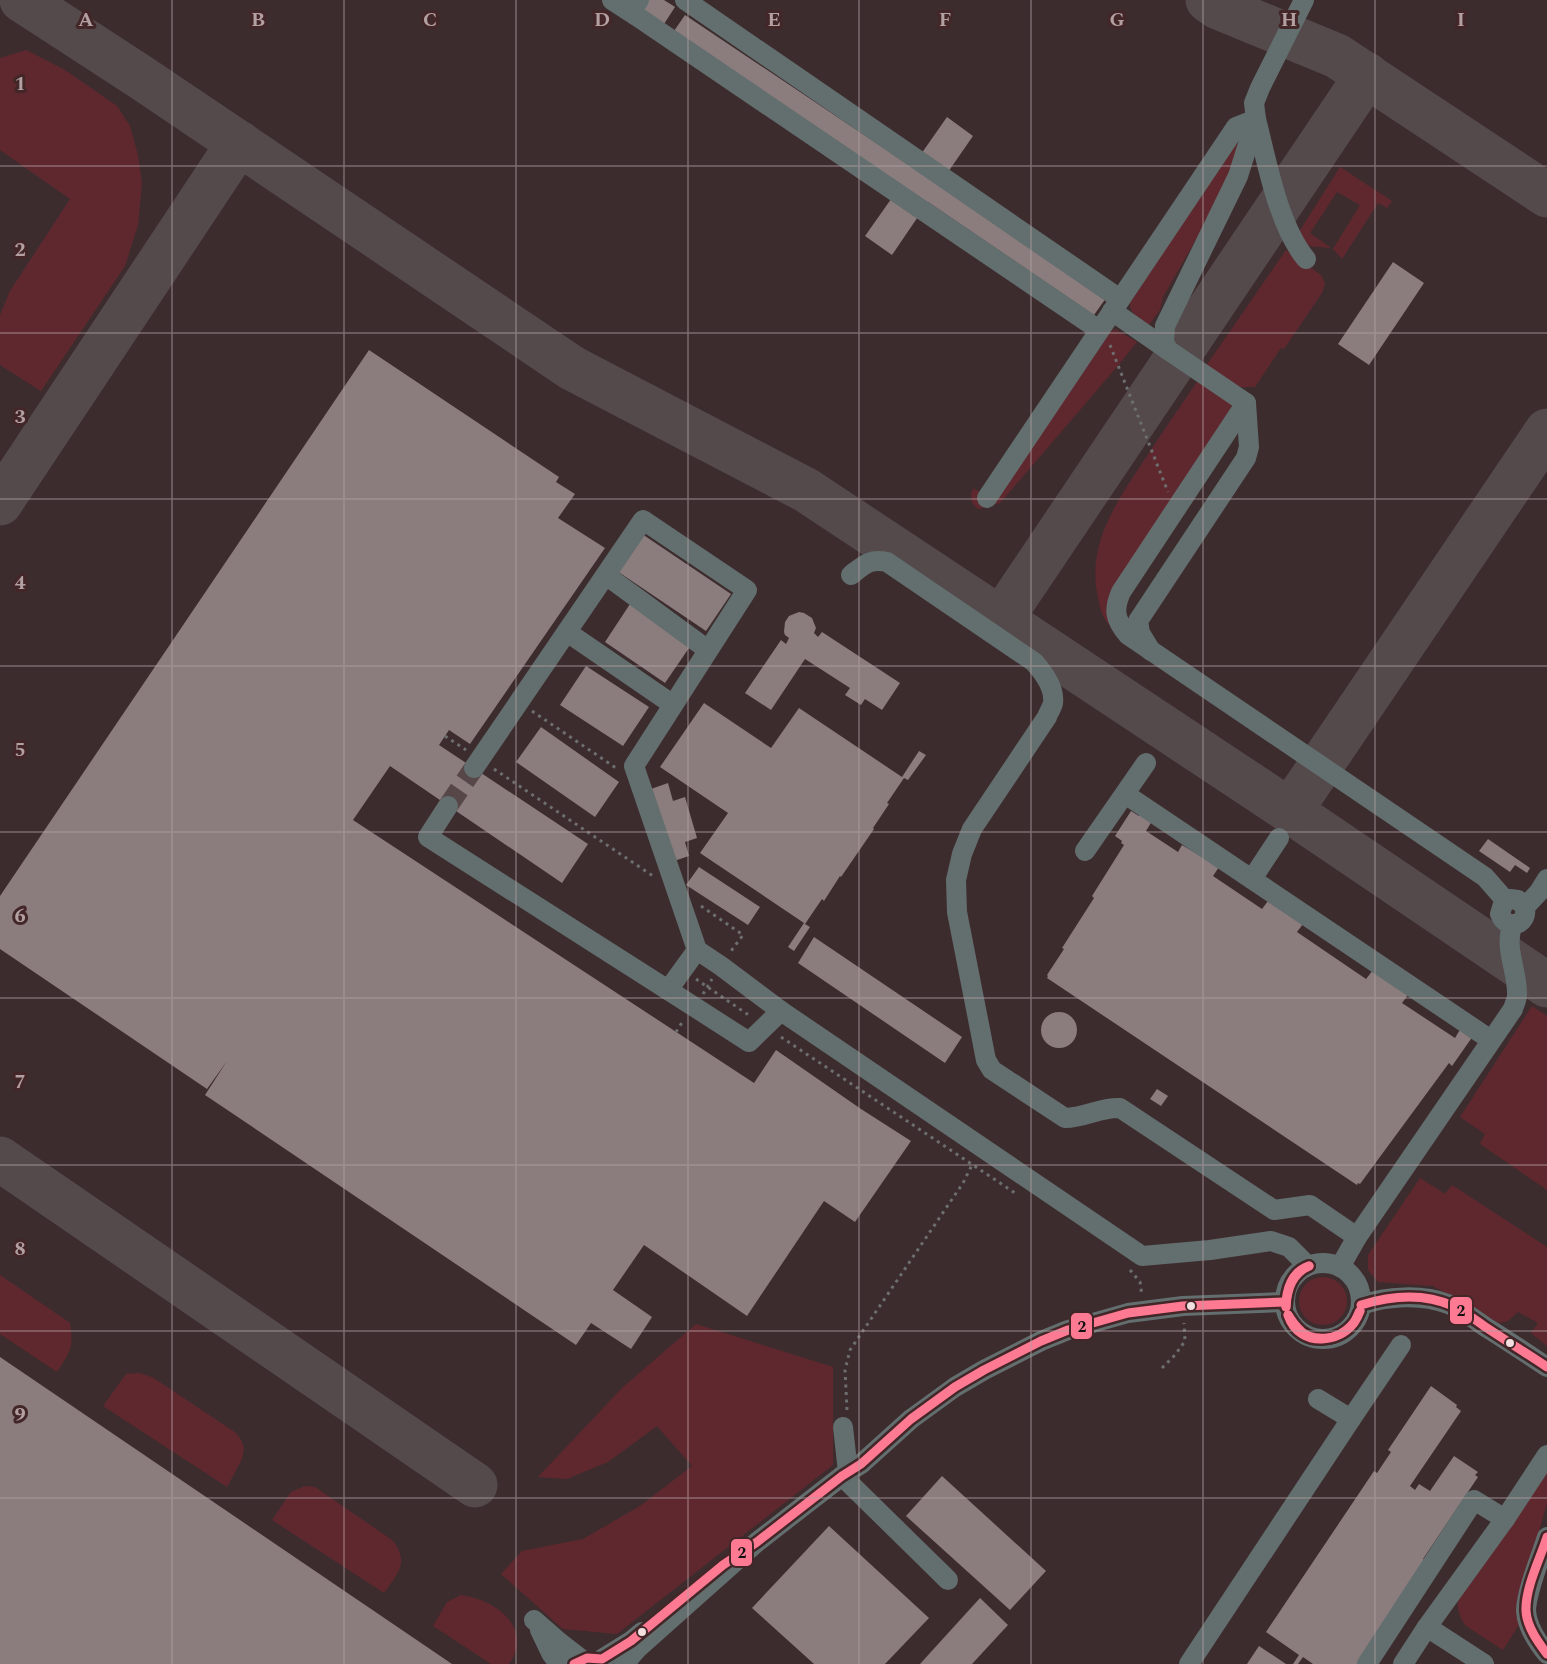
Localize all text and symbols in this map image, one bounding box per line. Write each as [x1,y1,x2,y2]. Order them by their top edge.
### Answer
text: A [78,5,94,35]
text: B [251,5,265,35]
text: C [423,5,437,35]
text: D [594,5,610,35]
text: E [767,5,781,35]
text: F [939,5,951,35]
text: G [1109,5,1125,35]
text: H [1281,5,1297,35]
text: I [1457,5,1465,35]
text: 1 [14,69,26,99]
text: 2 [14,235,26,265]
text: 3 [14,402,26,432]
text: 4 [14,568,26,598]
text: 5 [14,735,26,765]
text: 6 [14,901,26,931]
text: 7 [14,1067,26,1097]
text: 8 [14,1234,26,1264]
line badge: 2 [1449,1296,1473,1325]
text: 2 [1457,1299,1466,1323]
unlabelled marker [1185,1300,1197,1312]
line badge: 2 [1070,1312,1093,1340]
text: 2 [1078,1315,1087,1339]
unlabelled marker [1504,1337,1516,1349]
text: 9 [14,1400,26,1430]
line badge: 2 [730,1538,753,1567]
text: 2 [738,1541,747,1565]
unlabelled marker [636,1626,648,1638]

